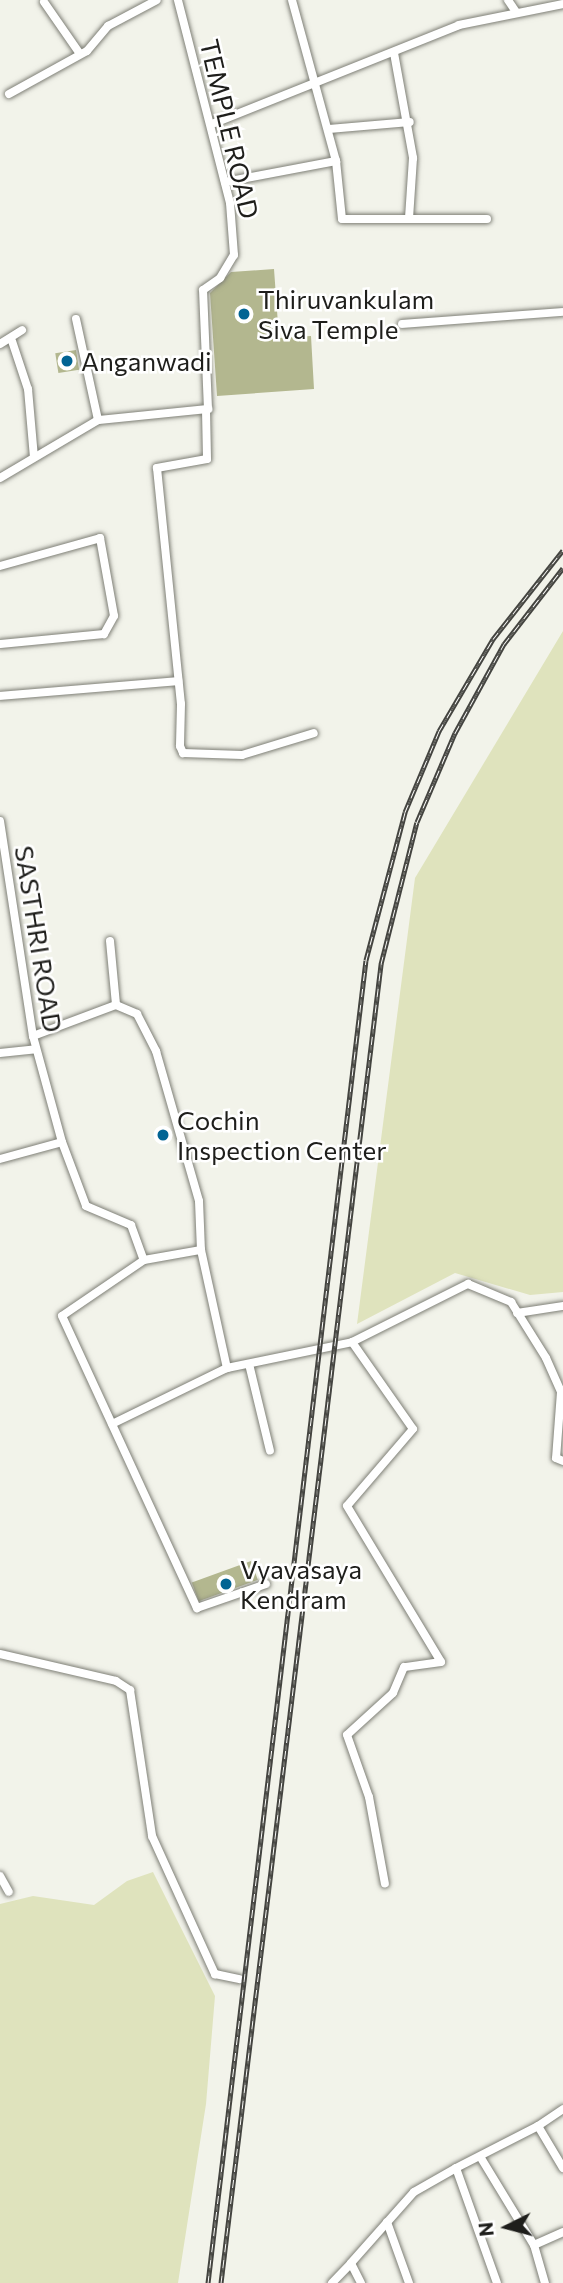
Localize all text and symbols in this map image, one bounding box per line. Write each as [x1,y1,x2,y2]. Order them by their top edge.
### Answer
street label: TEMPLE ROAD [194,36,266,222]
place label: Thiruvankulam Siva Temple [258,283,434,344]
marker: Thiruvankulam Siva Temple [236,306,252,322]
place label: Anganwadi [81,345,212,377]
marker: Anganwadi [59,353,75,369]
street label: SASTHRI ROAD [9,843,69,1035]
place label: Cochin Inspection Center [177,1104,387,1166]
marker: Cochin Inspection Center [155,1127,171,1143]
place label: Vyavasaya Kendram [240,1553,362,1614]
marker: Vyavasaya Kendram [218,1576,234,1592]
north arrow [472,2192,542,2262]
text: N [473,2221,498,2238]

